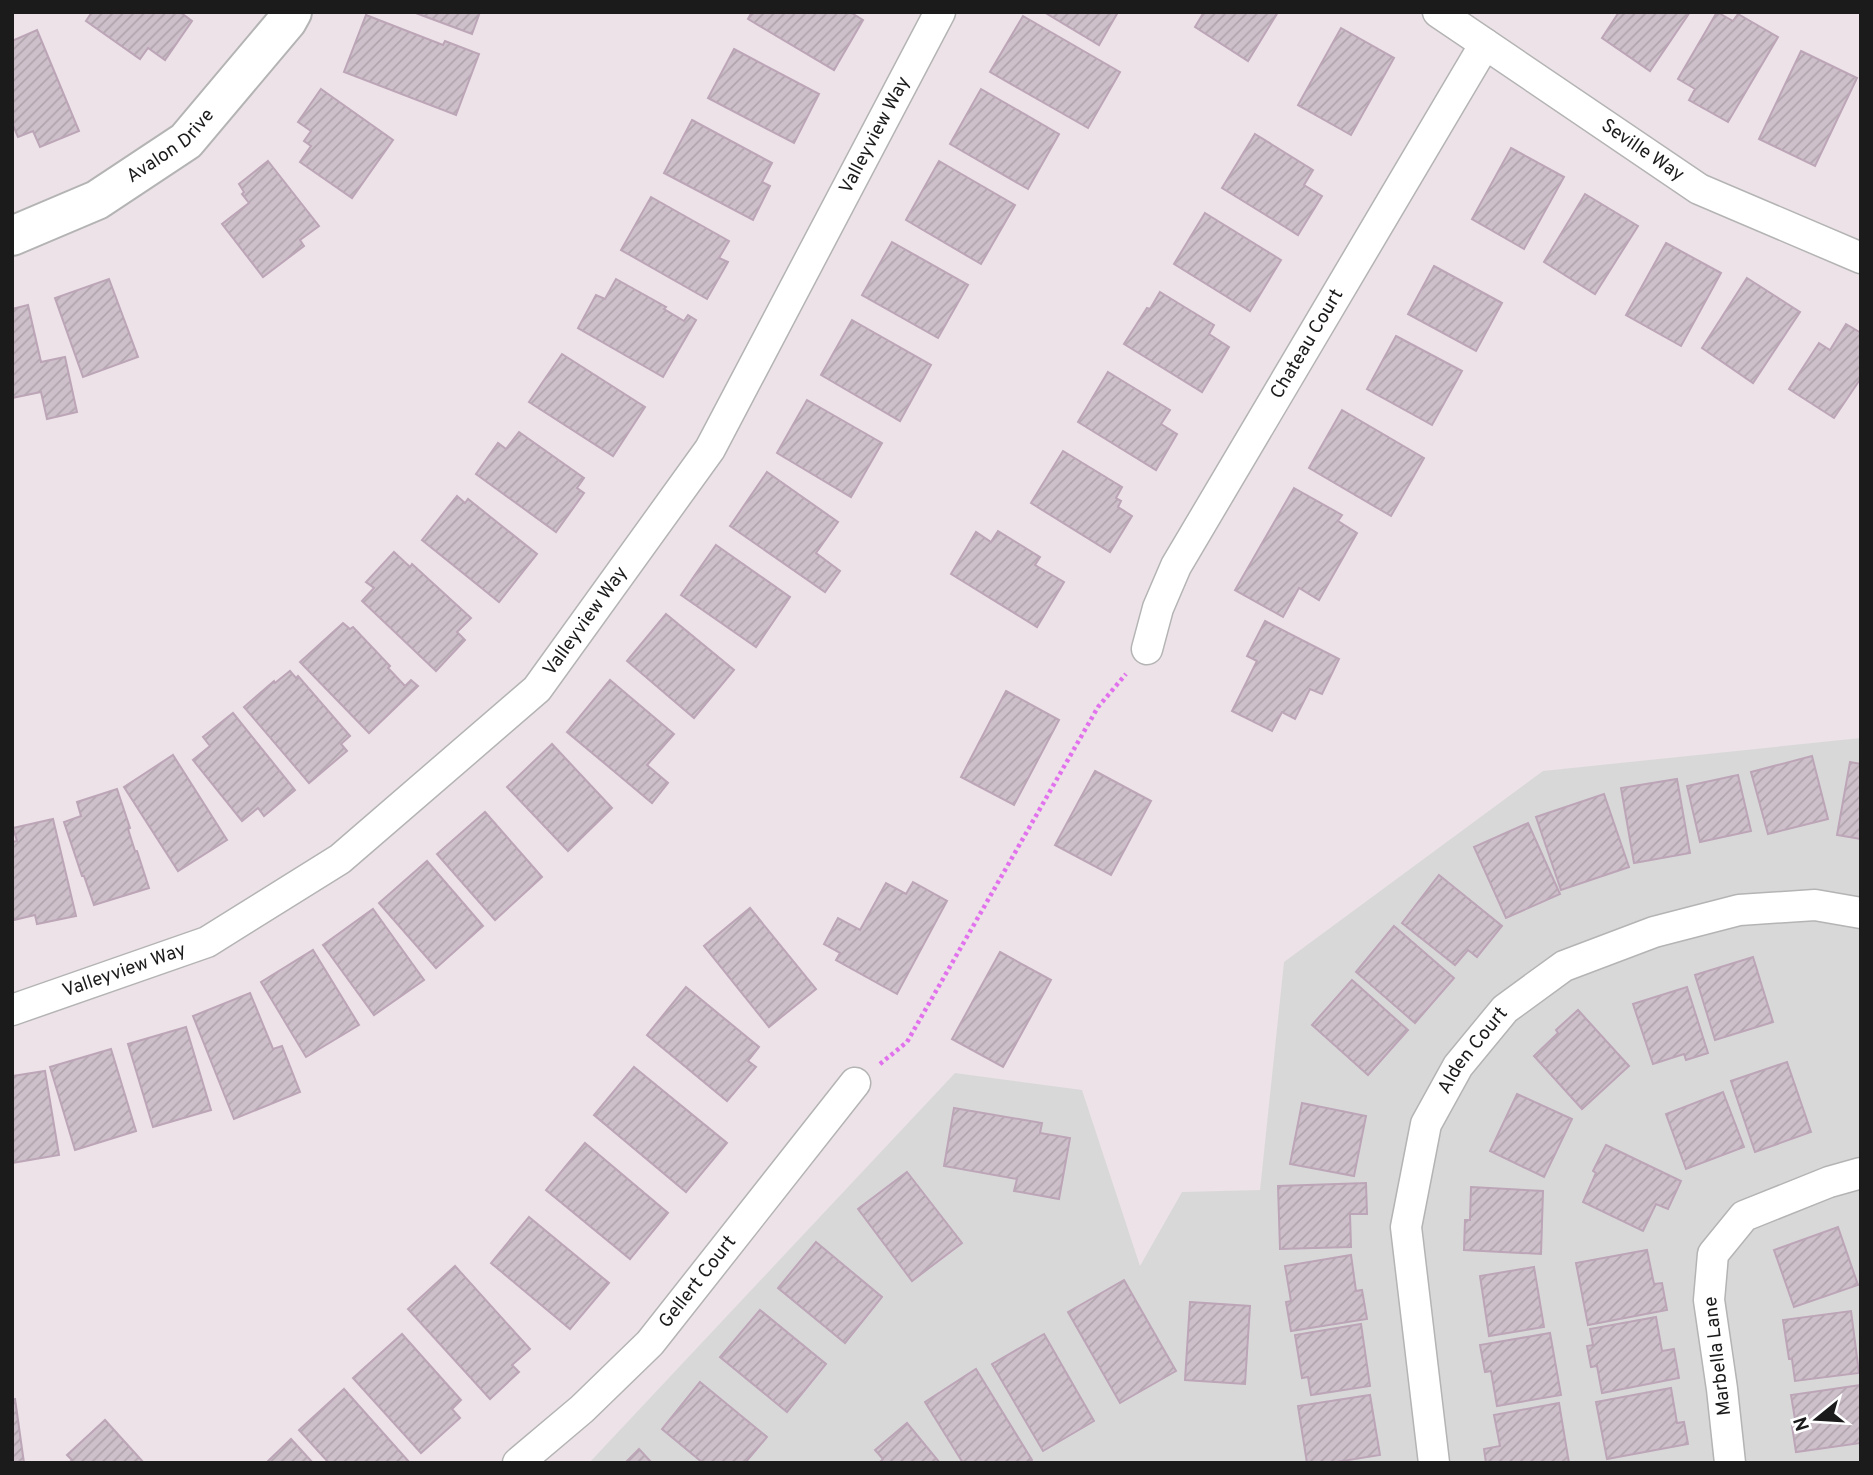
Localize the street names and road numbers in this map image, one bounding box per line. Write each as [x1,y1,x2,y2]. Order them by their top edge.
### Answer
street label: Valleyview Way [834,72,916,198]
street label: Avalon Drive [122,104,220,189]
street label: Seville Way [1596,114,1689,187]
street label: Chateau Court [1265,285,1349,404]
street label: Valleyview Way [538,562,633,681]
street label: Valleyview Way [59,938,189,1003]
street label: Alden Court [1433,1002,1513,1098]
street label: Gellert Court [654,1231,742,1333]
street label: Marbella Lane [1699,1295,1737,1417]

